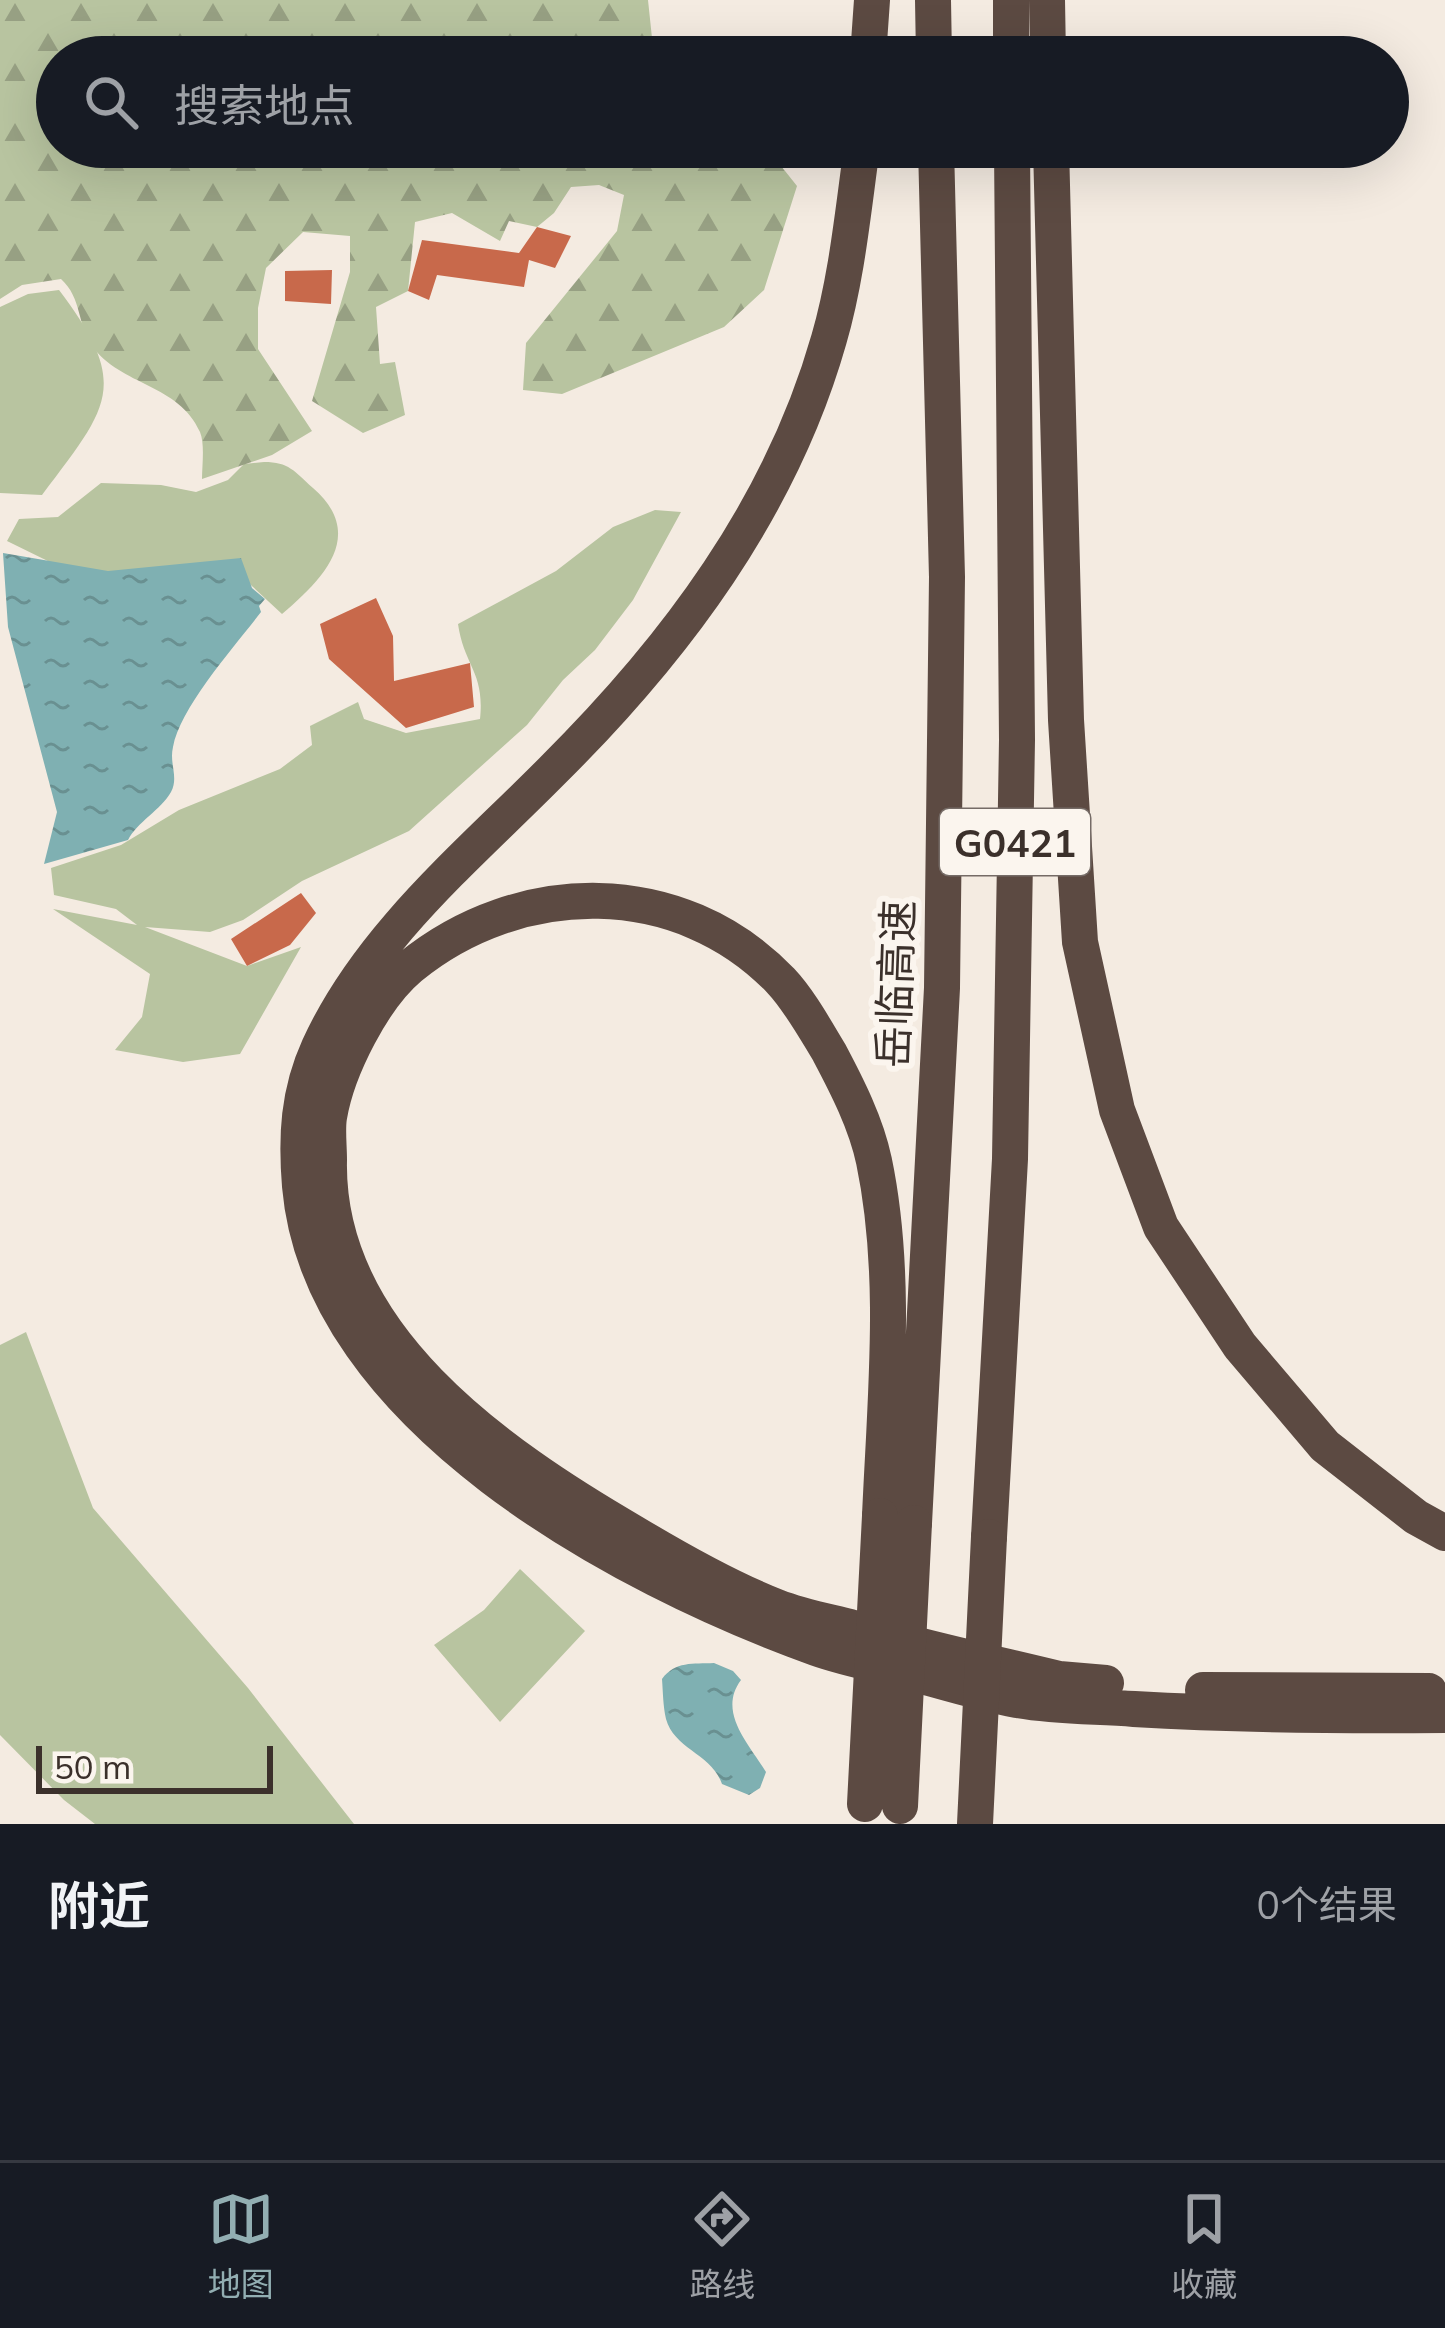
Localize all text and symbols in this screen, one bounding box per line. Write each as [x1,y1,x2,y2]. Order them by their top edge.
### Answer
search box [36,36,1409,168]
icon: search [78,69,144,135]
text: 搜索地点 [174,77,354,133]
road number: G0421 [940,809,1090,875]
street label: 岳临高速 [866,899,924,1069]
scale bar [36,1740,273,1793]
text: 50 m [54,1746,131,1787]
text: 附近 [48,1873,150,1937]
text: 0个结果 [1257,1880,1397,1929]
tab: 地图 [208,2186,274,2306]
tab: 路线 [689,2186,755,2306]
tab: 收藏 [1171,2186,1237,2306]

